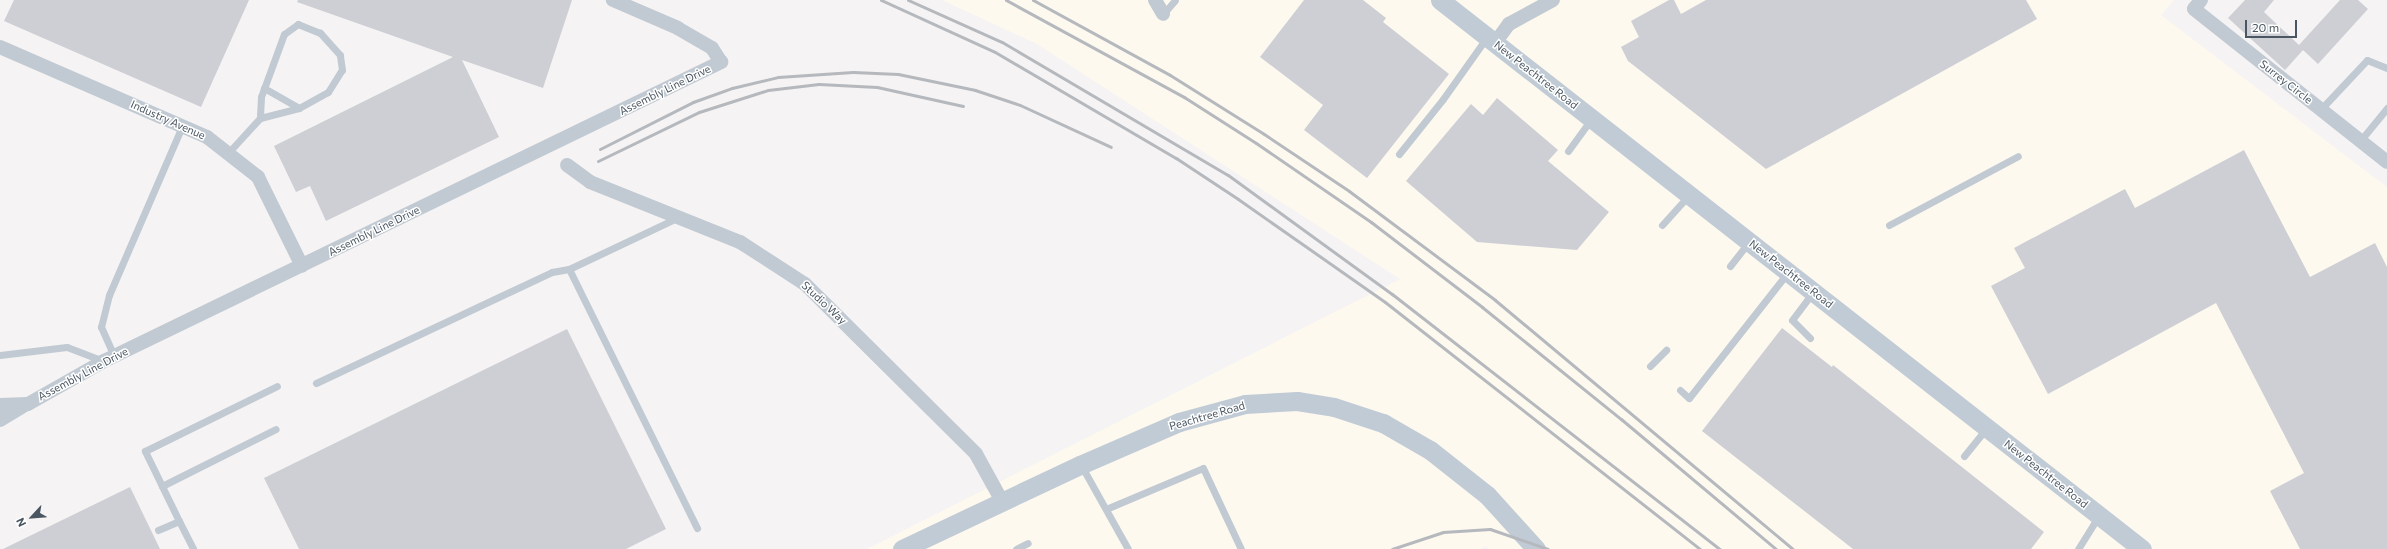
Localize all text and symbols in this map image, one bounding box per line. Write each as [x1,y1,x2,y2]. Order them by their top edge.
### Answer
scale bar [2247,12,2299,38]
text: 20 m [2252,20,2279,34]
street label: New Peachtree Road [1491,38,1581,112]
street label: Surrey Circle [2257,57,2315,107]
street label: Assembly Line Drive [617,62,713,118]
street label: Industry Avenue [129,98,207,142]
street label: Assembly Line Drive [326,203,422,259]
street label: New Peachtree Road [1746,237,1836,311]
street label: Studio Way [799,279,849,327]
street label: Assembly Line Drive [36,345,130,403]
street label: Peachtree Road [1168,399,1246,433]
street label: New Peachtree Road [2001,437,2091,511]
north arrow [12,497,52,537]
text: N [13,516,28,529]

